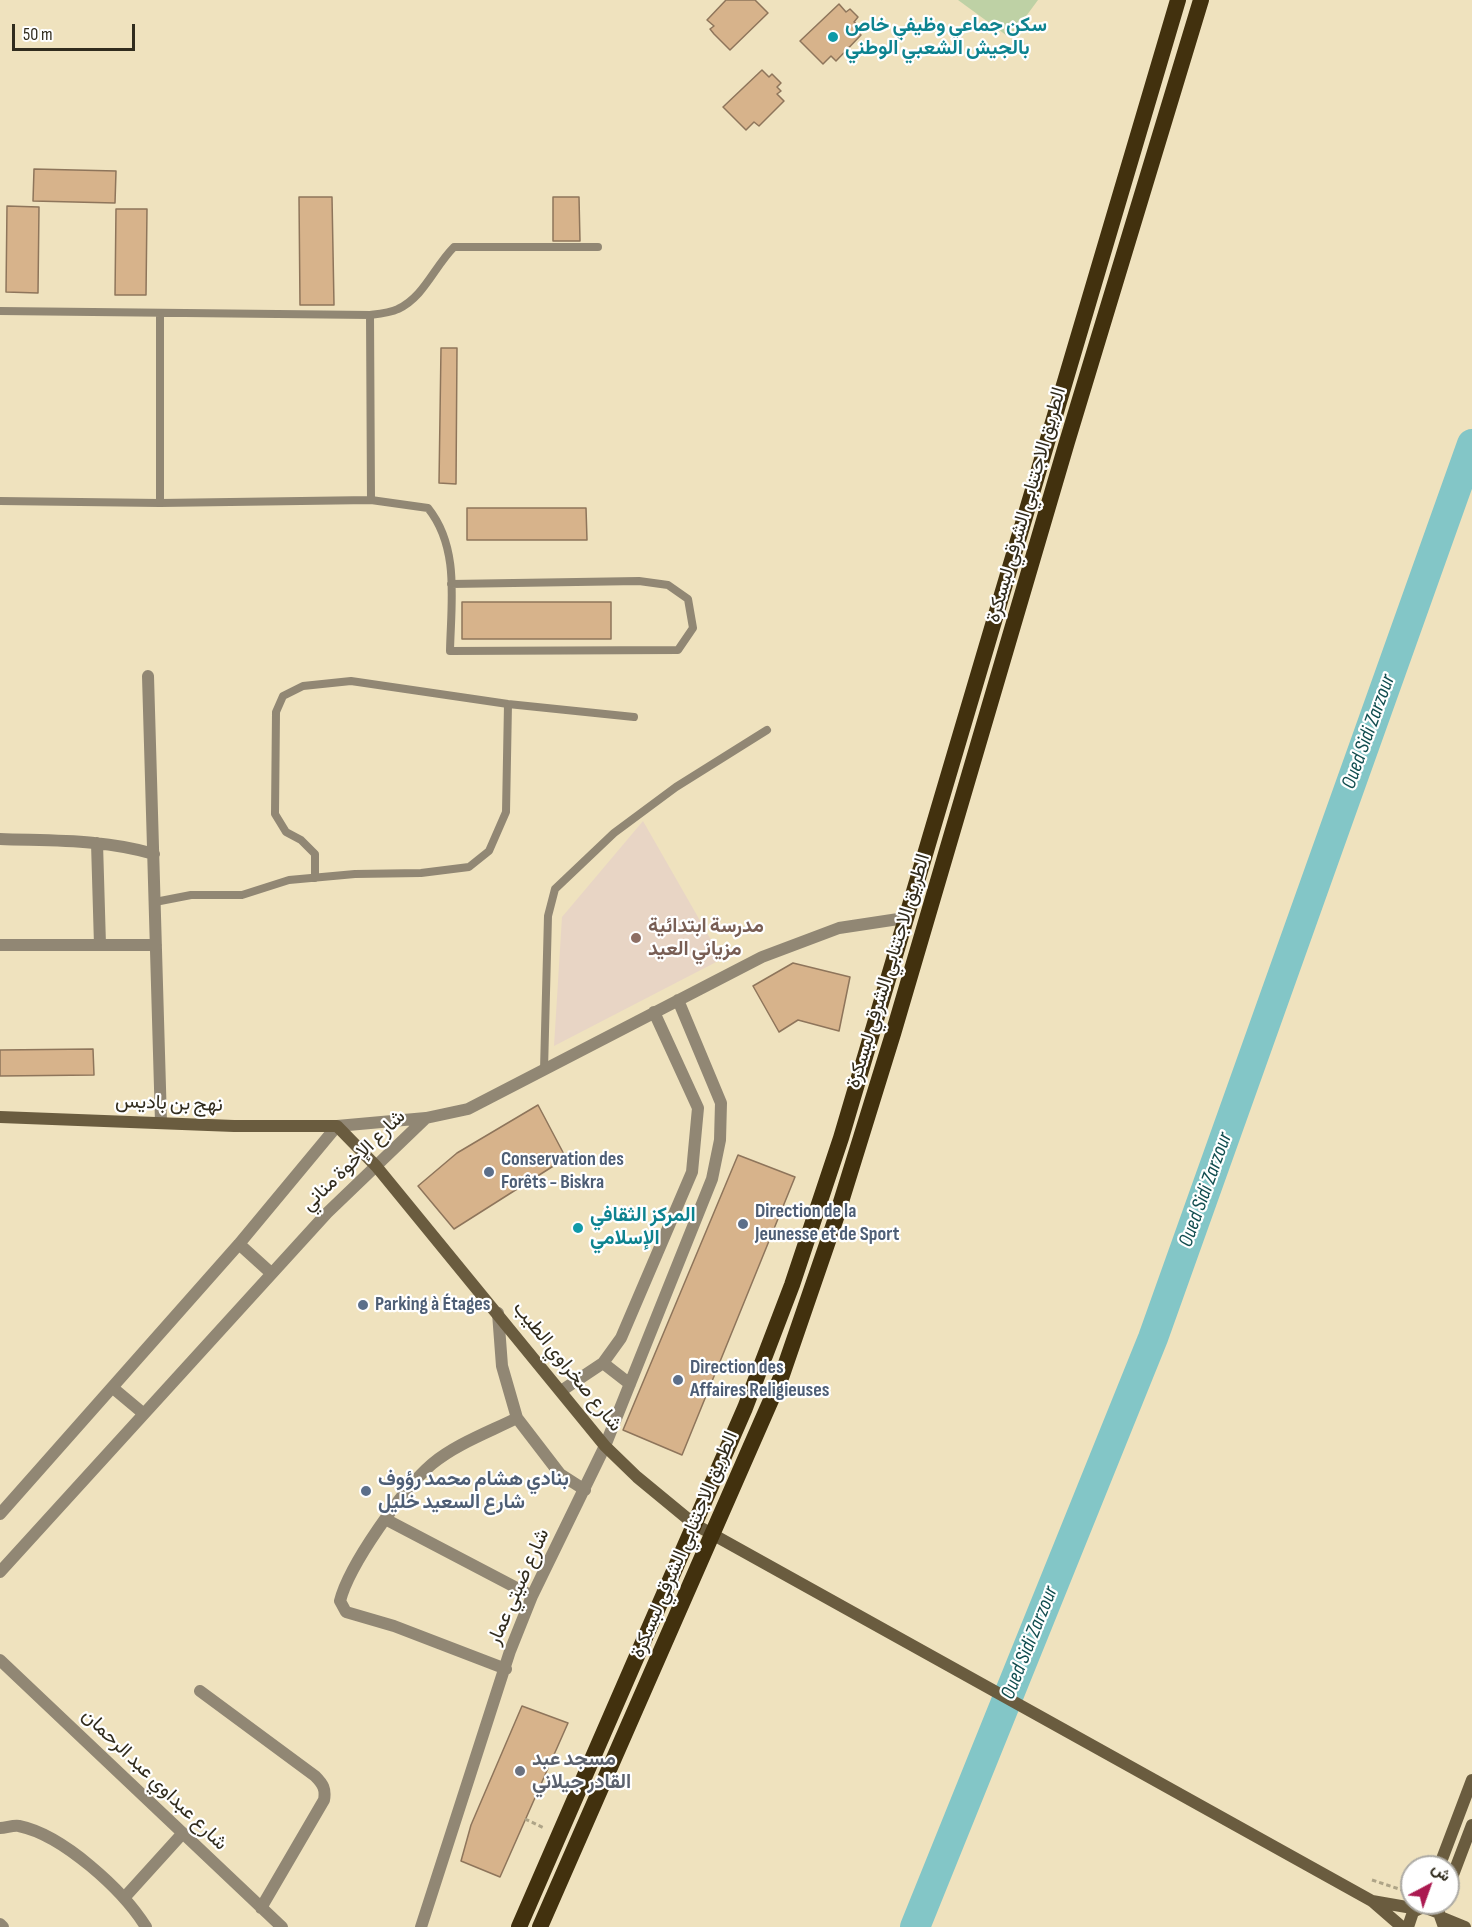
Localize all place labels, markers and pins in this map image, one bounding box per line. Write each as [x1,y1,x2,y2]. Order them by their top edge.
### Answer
place label: سكن جماعي وظيفي خاص بالجيش الشعبي الوطني [845,14,1047,61]
marker: سكن جماعي وظيفي خاص بالجيش الشعبي الوطني [826,30,840,44]
place label: مدرسة ابتدائية مزياني العيد [648,915,764,962]
marker: مدرسة ابتدائية مزياني العيد [629,931,643,945]
place label: Conservation des Forêts - Biskra [501,1148,624,1195]
marker: Conservation des Forêts - Biskra [482,1165,496,1179]
place label: Direction de la Jeunesse et de Sport [755,1200,899,1247]
place label: المركز الثقافي الإسلامي [590,1204,696,1251]
marker: Direction de la Jeunesse et de Sport [736,1217,750,1231]
marker: المركز الثقافي الإسلامي [571,1221,585,1235]
place label: Parking à Étages [375,1293,490,1317]
marker: Parking à Étages [356,1298,370,1312]
place label: Direction des Affaires Religieuses [690,1356,829,1403]
marker: Direction des Affaires Religieuses [671,1373,685,1387]
place label: بنادي هشام محمد رؤوف شارع السعيد خليل [378,1468,569,1515]
marker: بنادي هشام محمد رؤوف شارع السعيد خليل [359,1484,373,1498]
place label: مسجد عبد القادر جيلاني [532,1748,631,1795]
marker: مسجد عبد القادر جيلاني [513,1764,527,1778]

